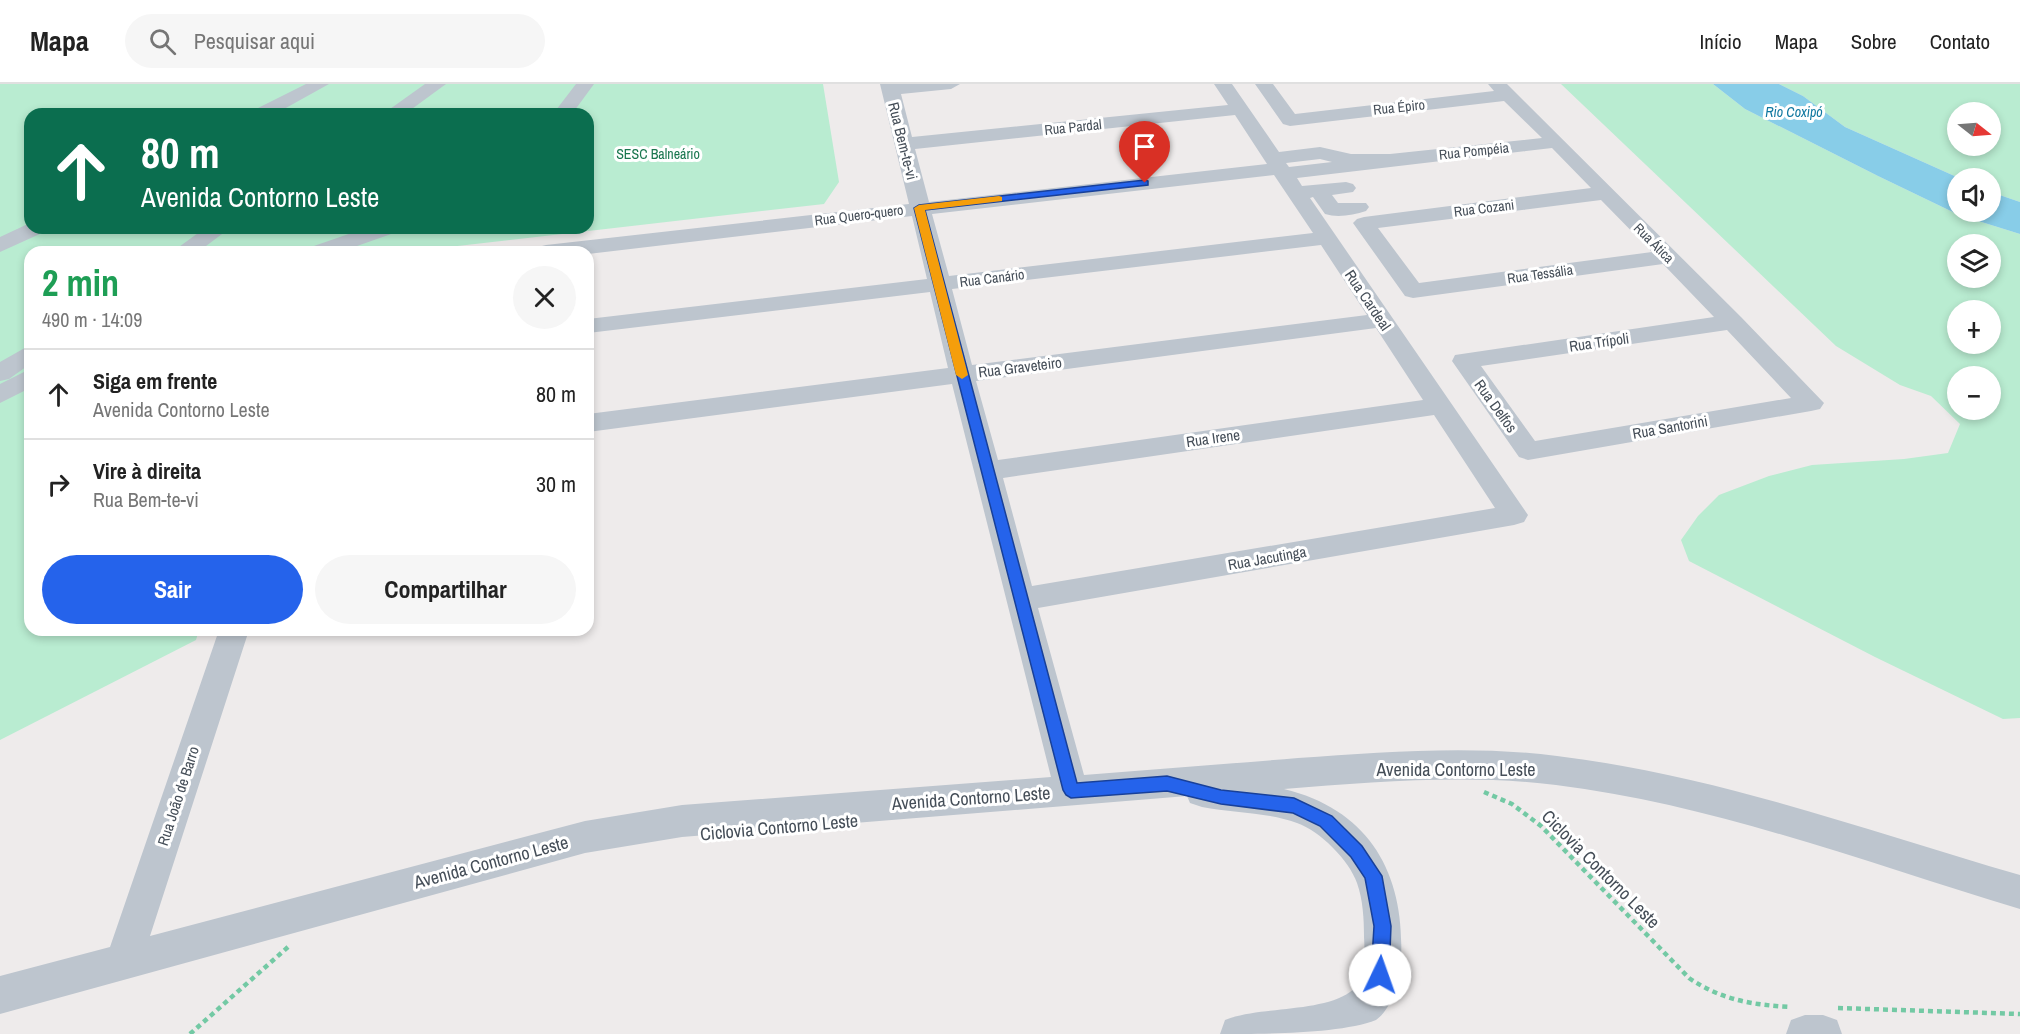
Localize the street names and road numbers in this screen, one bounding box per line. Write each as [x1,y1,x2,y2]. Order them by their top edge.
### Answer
street label: Rua Épiro [1372,95,1426,119]
street label: Rua Bem-te-vi [883,100,923,182]
street label: Rua Pardal [1043,115,1103,139]
street label: Rua Pompéia [1438,138,1510,164]
street label: Rua Cozani [1453,195,1515,221]
street label: Rua Quero-quero [814,201,904,229]
street label: Rua Ática [1630,219,1678,267]
street label: Rua Tessália [1506,260,1575,288]
street label: Rua Canário [959,265,1025,291]
street label: Rua Cardeal [1340,266,1396,334]
street label: Rua Trípoli [1568,327,1630,357]
street label: Rua Graveteiro [977,351,1063,383]
street label: Rua Delfos [1470,375,1522,437]
street label: Rua Santorini [1631,410,1709,444]
street label: Rua Irene [1185,424,1241,452]
street label: Rua Jacutinga [1226,541,1308,575]
street label: Rua João de Barro [152,744,204,848]
street label: Avenida Contorno Leste [1376,757,1535,782]
street label: Avenida Contorno Leste [890,780,1051,816]
street label: Ciclovia Contorno Leste [1536,804,1666,934]
street label: Ciclovia Contorno Leste [699,808,859,846]
street label: Avenida Contorno Leste [410,829,571,895]

